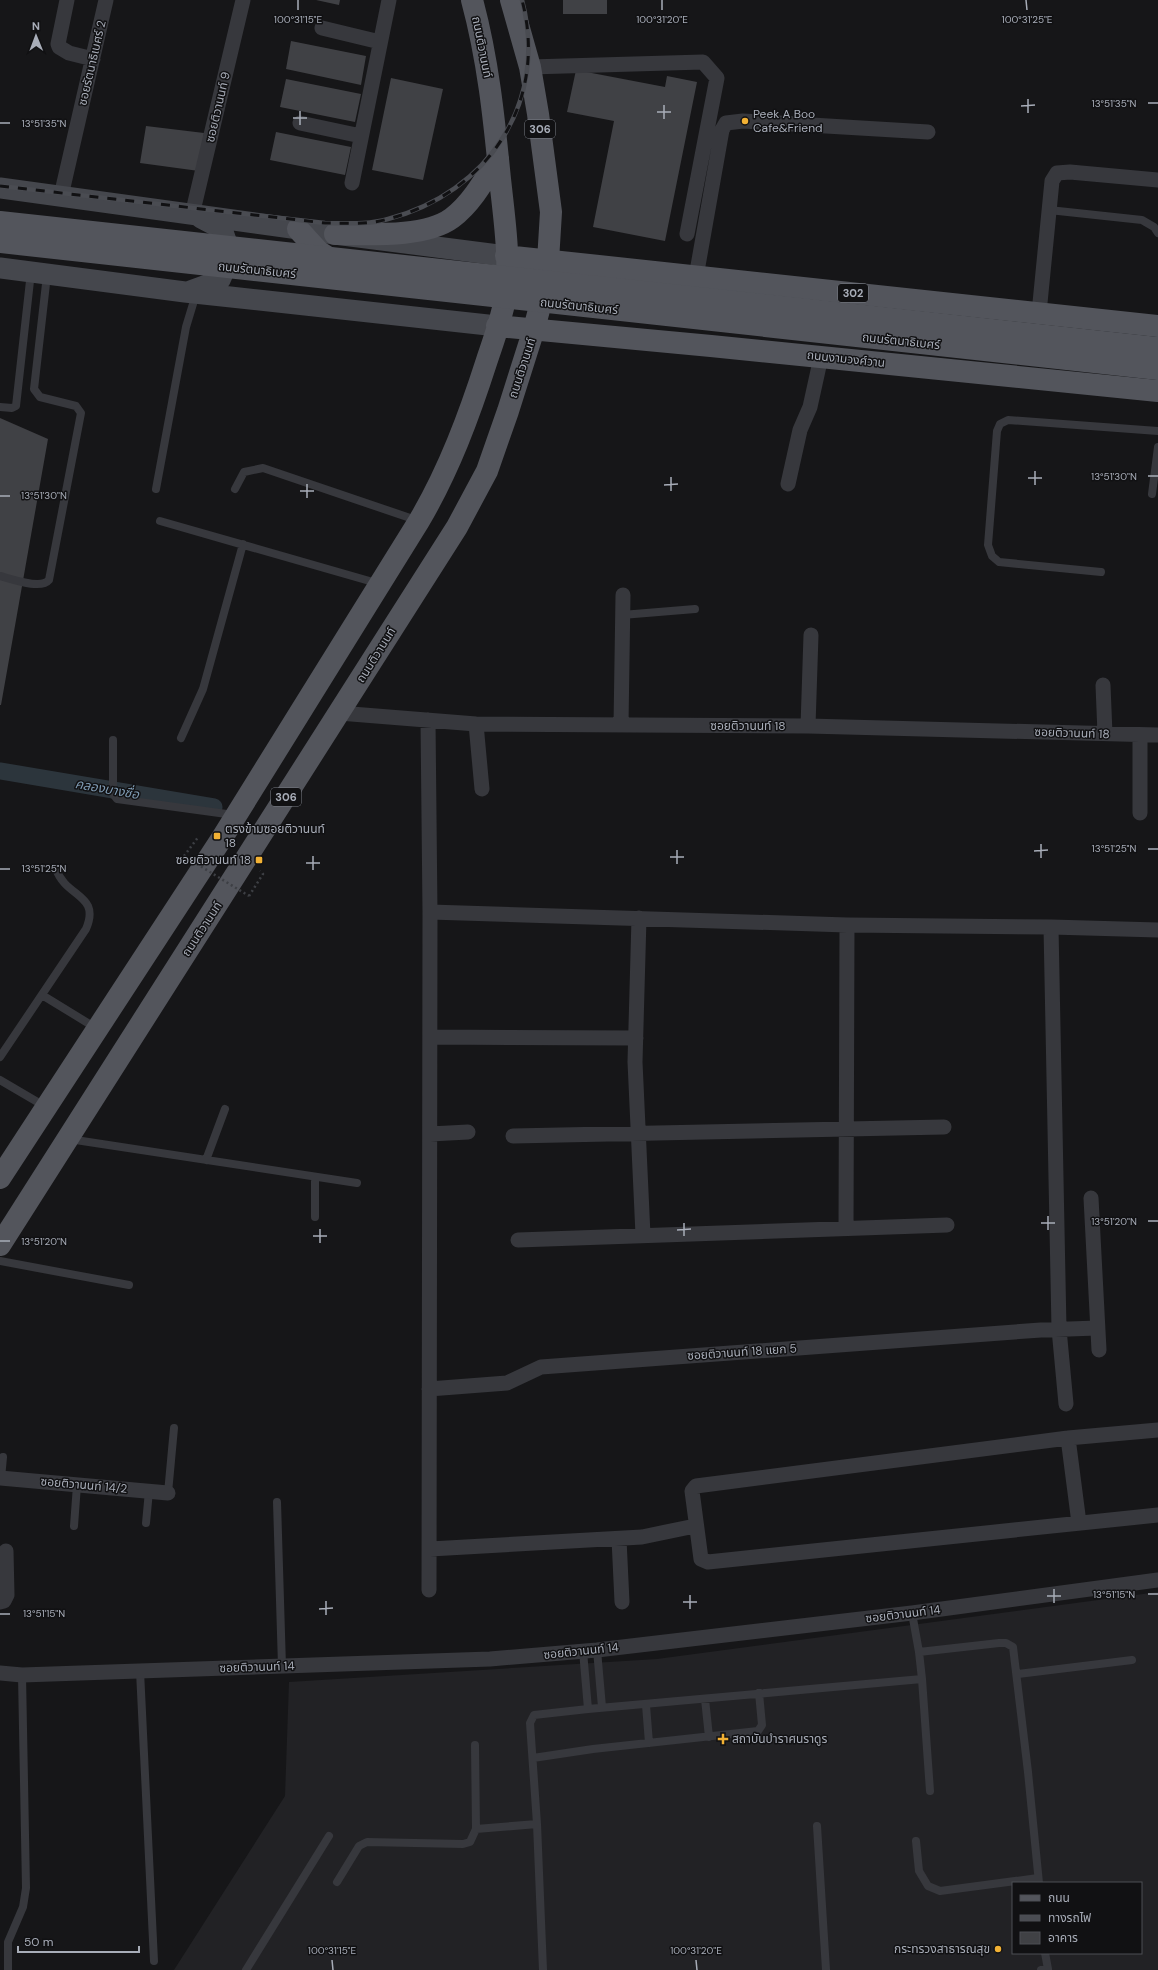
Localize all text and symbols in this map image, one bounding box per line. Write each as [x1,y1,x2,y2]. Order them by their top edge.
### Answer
text: 100°31'15"E [274,13,322,26]
text: 100°31'20"E [636,13,688,26]
text: 100°31'25"E [1002,13,1053,26]
street label: ถนนติวานนท์ [468,15,496,79]
north arrow [16,16,56,56]
text: N [32,19,40,33]
street label: ซอยรัตนาธิเบศร์ 2 [74,19,110,107]
street label: ซอยติวานนท์ 9 [202,70,234,144]
text: 13°51'35"N [1092,97,1137,110]
place label: Peek A Boo Cafe&Friend [753,106,823,136]
marker: Peek A Boo Cafe&Friend [740,116,750,126]
text: 13°51'35"N [22,117,67,130]
road number: 306 [525,120,555,138]
street label: ถนนรัตนาธิเบศร์ [217,258,297,282]
road number: 302 [838,284,868,302]
street label: ถนนรัตนาธิเบศร์ [539,294,619,318]
street label: ถนนรัตนาธิเบศร์ [861,329,941,353]
street label: ถนนติวานนท์ [505,336,539,400]
street label: ถนนงามวงศ์วาน [806,347,886,371]
text: 13°51'30"N [1091,470,1137,483]
text: 13°51'30"N [21,489,67,502]
street label: ถนนติวานนท์ [353,624,399,686]
street label: ซอยติวานนท์ 18 [710,718,786,734]
street label: ซอยติวานนท์ 18 [1034,724,1110,742]
water label: คลองบางซื่อ [74,774,141,803]
road number: 306 [271,788,301,806]
place label: ตรงข้ามซอยติวานนท์ 18 [225,821,325,851]
marker: ตรงข้ามซอยติวานนท์ 18 [212,831,222,841]
text: 13°51'25"N [1092,842,1136,855]
place label: ซอยติวานนท์ 18 [176,852,251,868]
marker: ซอยติวานนท์ 18 [254,855,264,865]
text: 13°51'25"N [22,862,66,875]
street label: ถนนติวานนท์ [178,898,226,960]
text: 13°51'20"N [1091,1215,1137,1228]
text: 13°51'20"N [21,1235,67,1248]
street label: ซอยติวานนท์ 18 แยก 5 [687,1340,797,1364]
street label: ซอยติวานนท์ 14/2 [40,1473,128,1497]
text: 13°51'15"N [1093,1588,1135,1601]
street label: ซอยติวานนท์ 14 [865,1601,941,1627]
text: 13°51'15"N [23,1607,65,1620]
street label: ซอยติวานนท์ 14 [543,1639,619,1663]
street label: ซอยติวานนท์ 14 [219,1658,295,1676]
place label: สถาบันบำราศนราดูร [732,1731,827,1747]
marker: สถาบันบำราศนราดูร [717,1733,729,1745]
legend [1012,1882,1142,1954]
text: ถนน [1048,1890,1070,1906]
text: ทางรถไฟ [1048,1910,1091,1926]
scale bar [18,1928,139,1954]
text: อาคาร [1048,1930,1078,1946]
text: 50 m [24,1934,53,1950]
place label: กระทรวงสาธารณสุข [894,1941,990,1957]
text: 100°31'15"E [308,1944,356,1957]
text: 100°31'20"E [670,1944,722,1957]
marker: กระทรวงสาธารณสุข [993,1944,1003,1954]

